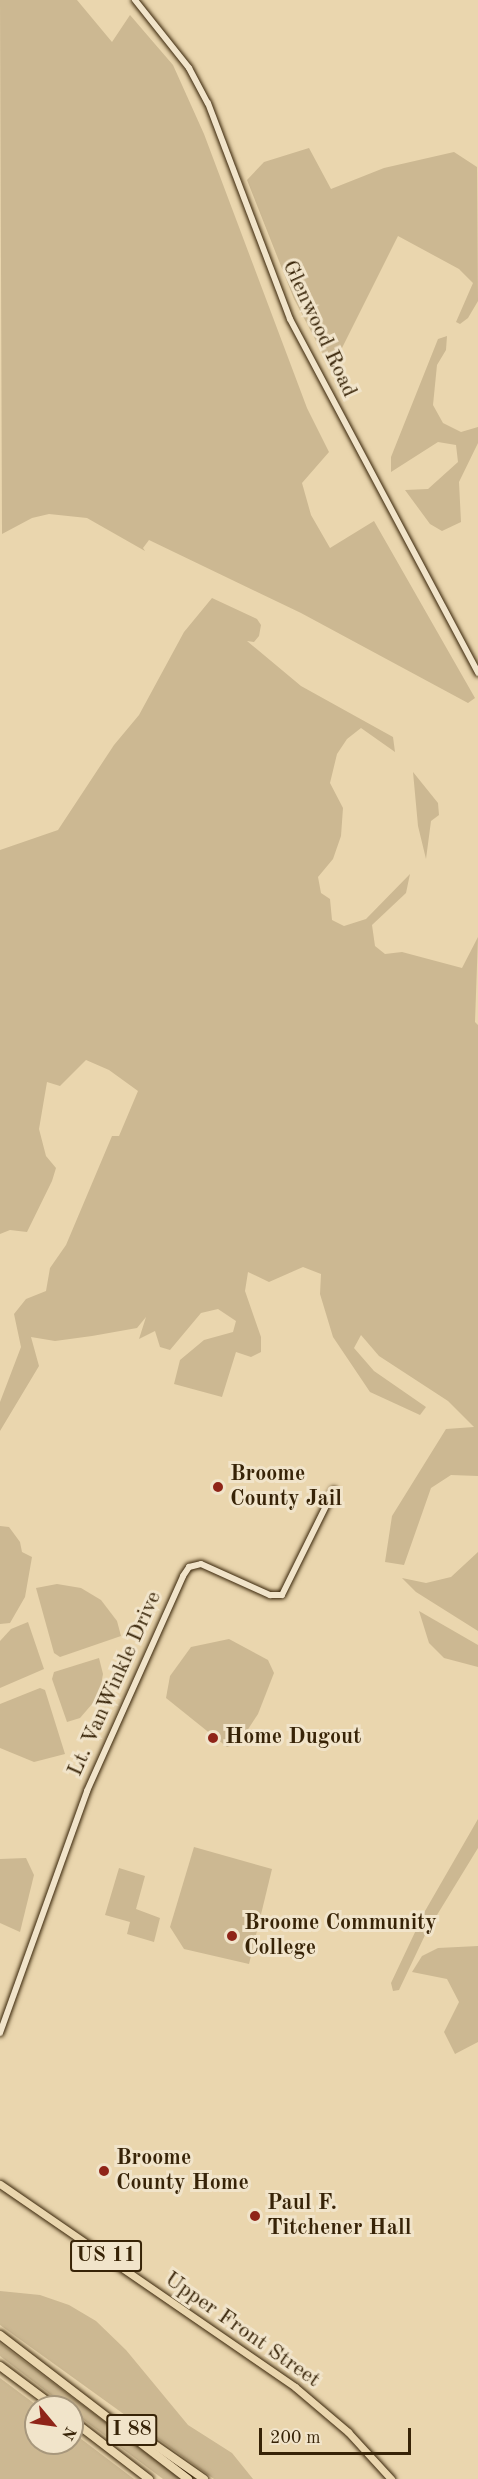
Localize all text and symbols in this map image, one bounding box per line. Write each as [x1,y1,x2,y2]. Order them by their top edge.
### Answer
street label: Glenwood Road [276,256,362,402]
place label: Broome County Jail [230,1461,342,1512]
marker: Broome County Jail [211,1480,225,1494]
street label: Lt. VanWinkle Drive [62,1587,168,1781]
place label: Home Dugout [225,1725,361,1751]
marker: Home Dugout [206,1731,220,1745]
place label: Broome Community College [244,1910,437,1962]
marker: Broome Community College [225,1929,239,1943]
place label: Broome County Home [116,2145,249,2196]
marker: Broome County Home [97,2164,111,2178]
place label: Paul F. Titchener Hall [267,2190,411,2242]
marker: Paul F. Titchener Hall [248,2209,262,2223]
road number: US 11 [70,2238,142,2274]
street label: Upper Front Street [159,2266,325,2394]
north arrow [24,2395,84,2455]
road number: I 88 [105,2412,159,2448]
scale bar [262,2416,414,2454]
text: N [58,2424,78,2442]
text: 200 m [270,2429,321,2447]

